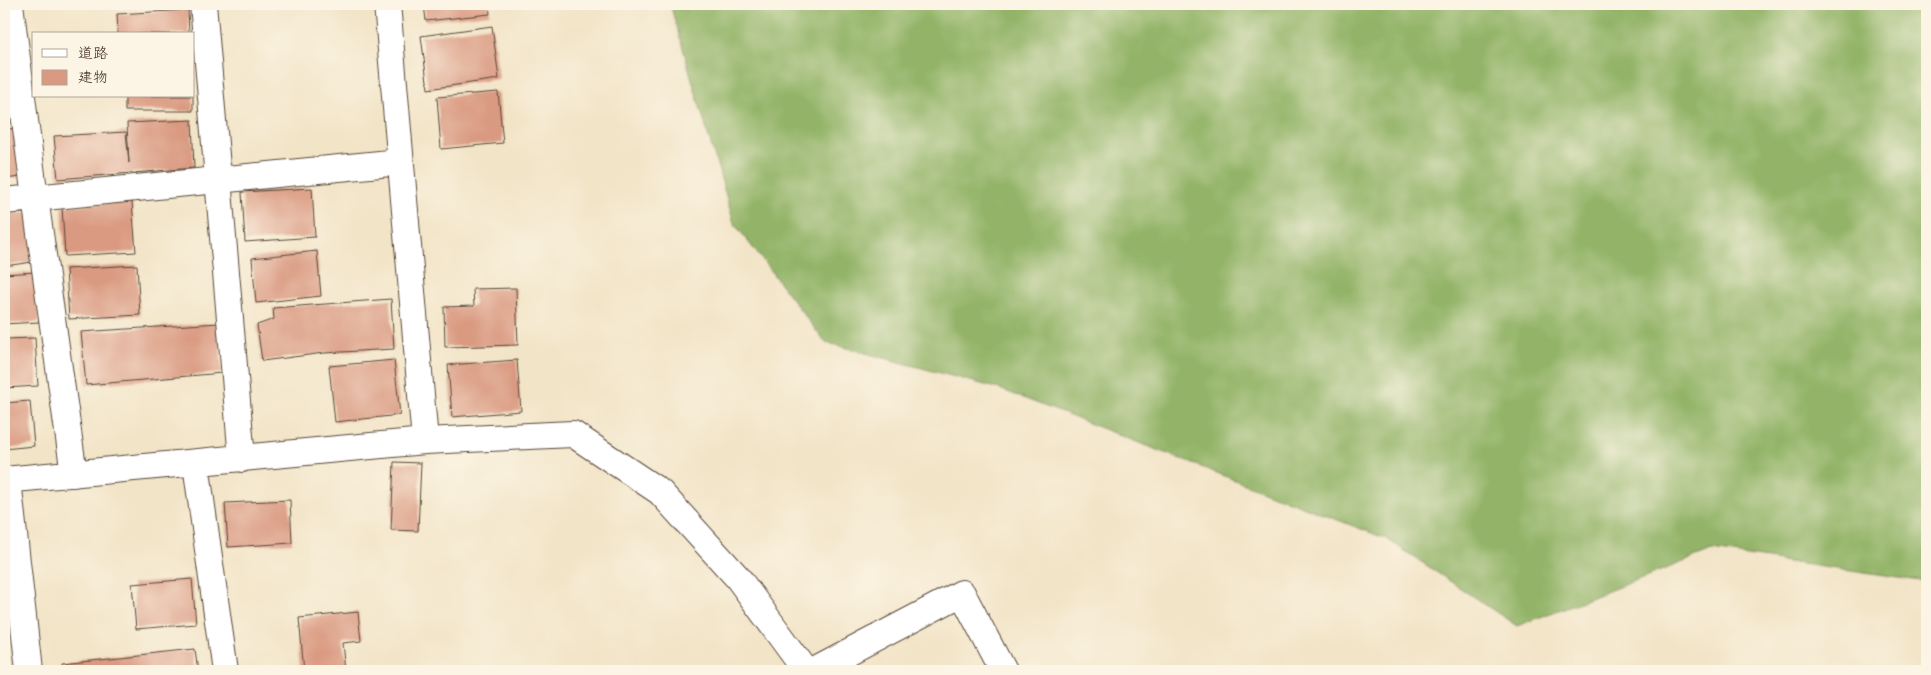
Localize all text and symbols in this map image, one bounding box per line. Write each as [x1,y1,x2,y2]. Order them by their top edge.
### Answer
legend [32,32,195,98]
text: 道路 [78,44,108,63]
text: 建物 [78,68,108,87]

